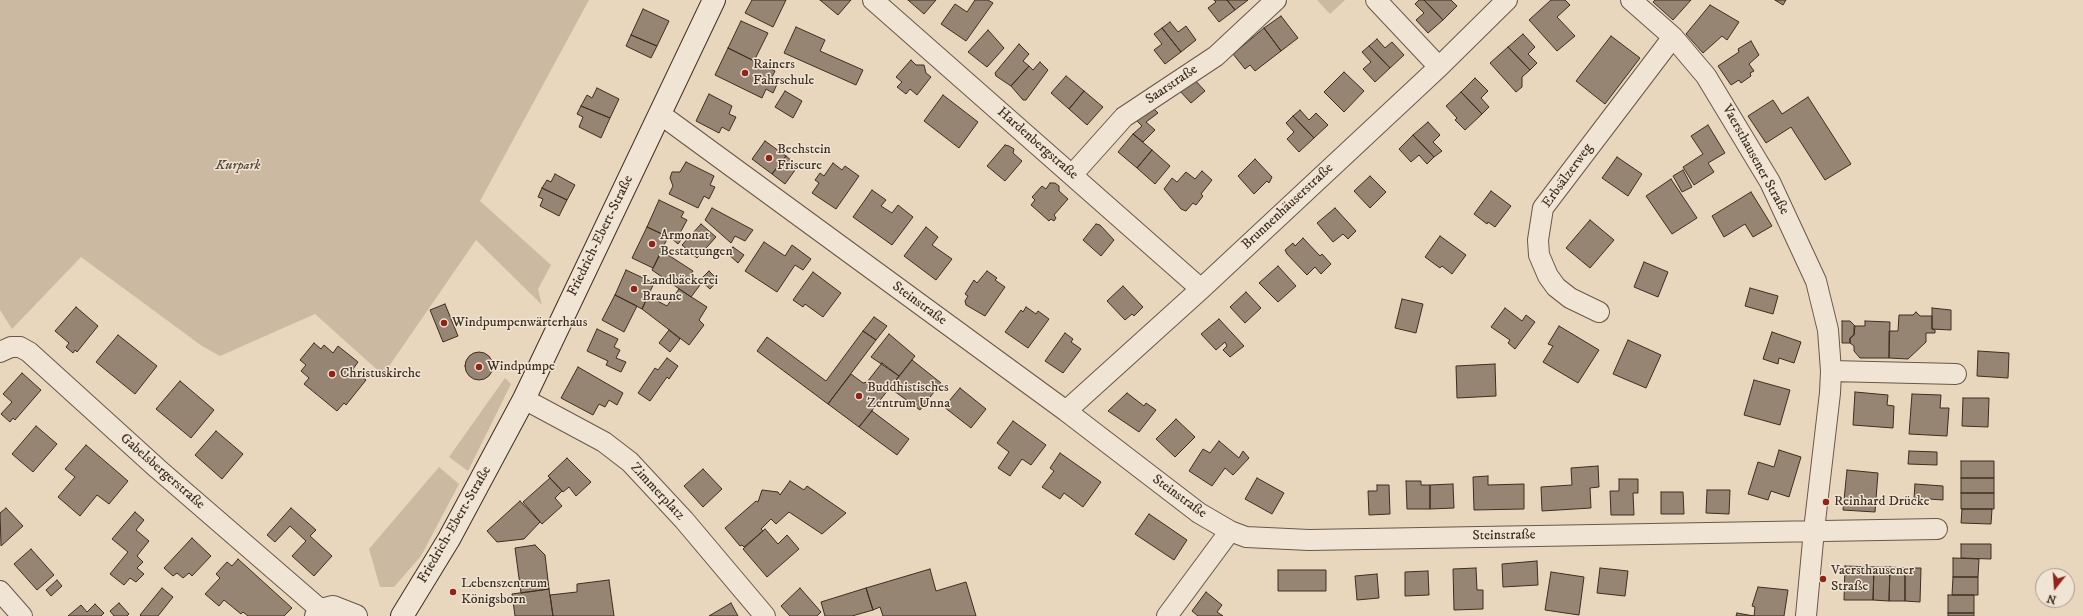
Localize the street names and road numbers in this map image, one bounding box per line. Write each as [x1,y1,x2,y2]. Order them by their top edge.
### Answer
street label: Saarstraße [1143,62,1201,108]
street label: Vaersthausener Straße [1718,102,1792,218]
street label: Hardenbergstraße [993,104,1081,184]
street label: Erbsälzerweg [1539,141,1597,211]
street label: Brunnenhäuserstraße [1239,160,1337,254]
street label: Friedrich-Ebert-Straße [564,173,638,299]
street label: Steinstraße [889,279,949,329]
street label: Gabelsbergerstraße [116,431,208,513]
street label: Zimmerplatz [626,460,688,524]
street label: Friedrich-Ebert-Straße [415,464,495,586]
street label: Steinstraße [1149,472,1209,522]
street label: Steinstraße [1472,527,1536,545]

